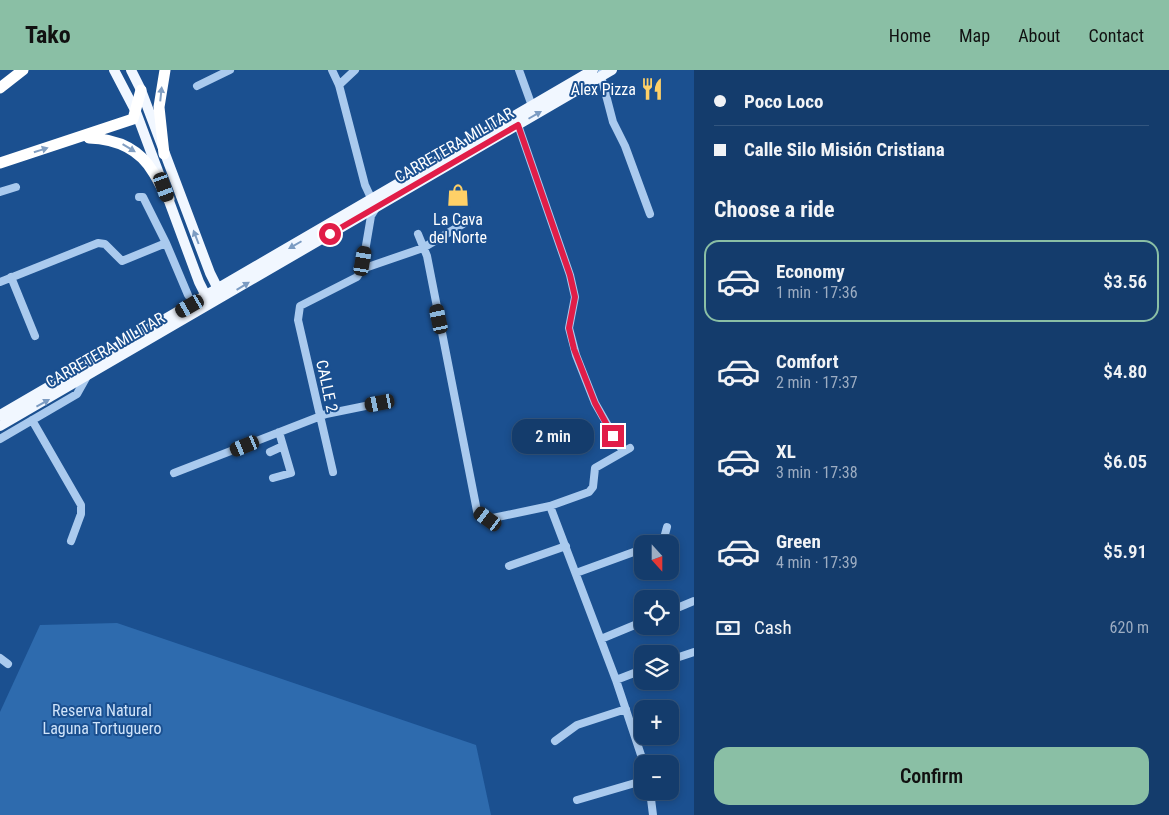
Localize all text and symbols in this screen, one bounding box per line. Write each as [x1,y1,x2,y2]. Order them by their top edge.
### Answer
text: Tako [25,21,71,49]
text: Home [889,25,931,46]
text: Map [959,25,990,46]
text: About [1018,25,1060,46]
text: Contact [1088,25,1144,46]
restaurant icon: Alex Pizza [639,76,665,102]
place label: Alex Pizza [571,80,636,99]
one-way arrow [157,86,165,102]
text: Poco Loco [744,90,823,113]
street label: CARRETERA MILITAR [391,103,517,187]
one-way arrow [528,111,541,120]
text: Calle Silo Misión Cristiana [744,138,945,161]
one-way arrow [123,144,136,153]
one-way arrow [34,146,49,154]
car [151,170,176,204]
shop icon: La Cava del Norte [445,182,471,208]
text: Choose a ride [714,197,835,222]
place label: La Cava del Norte [429,210,487,247]
route start [319,223,341,245]
one-way arrow [192,230,199,245]
one-way arrow [287,241,302,249]
car [353,245,372,277]
icon: car [716,259,761,304]
text: Economy [776,260,845,283]
text: $3.56 [1103,270,1147,293]
one-way arrow [237,281,250,290]
text: 1 min · 17:36 [776,283,858,302]
car [173,292,206,320]
car [428,303,449,335]
street label: CARRETERA MILITAR [42,308,168,392]
icon: car [716,349,761,394]
text: Comfort [776,350,839,373]
street label: CALLE 2 [312,358,342,414]
text: $4.80 [1103,360,1147,383]
text: 2 min · 17:37 [776,373,858,392]
car [363,393,396,413]
one-way arrow [35,399,50,407]
callout: 2 min [513,418,596,454]
route end [602,425,624,447]
text: 2 min [535,427,571,446]
car [228,433,261,459]
icon: car [716,439,761,484]
text: XL [776,440,796,463]
text: $6.05 [1103,450,1147,473]
text: 3 min · 17:38 [776,463,858,482]
car [471,504,504,534]
icon: car [716,529,761,574]
text: Green [776,530,821,553]
north arrow [634,535,679,580]
map controls [634,535,679,800]
text: $5.91 [1103,540,1147,563]
text: 4 min · 17:39 [776,553,858,572]
button: locate [634,590,679,635]
icon: cash [714,614,742,642]
text: Cash [754,616,792,639]
text: 620 m [1110,618,1149,637]
button: layers [634,645,679,690]
button: + [634,700,679,745]
park label: Reserva Natural Laguna Tortuguero [43,701,161,738]
button: Confirm [714,747,1149,805]
button: − [634,755,679,800]

